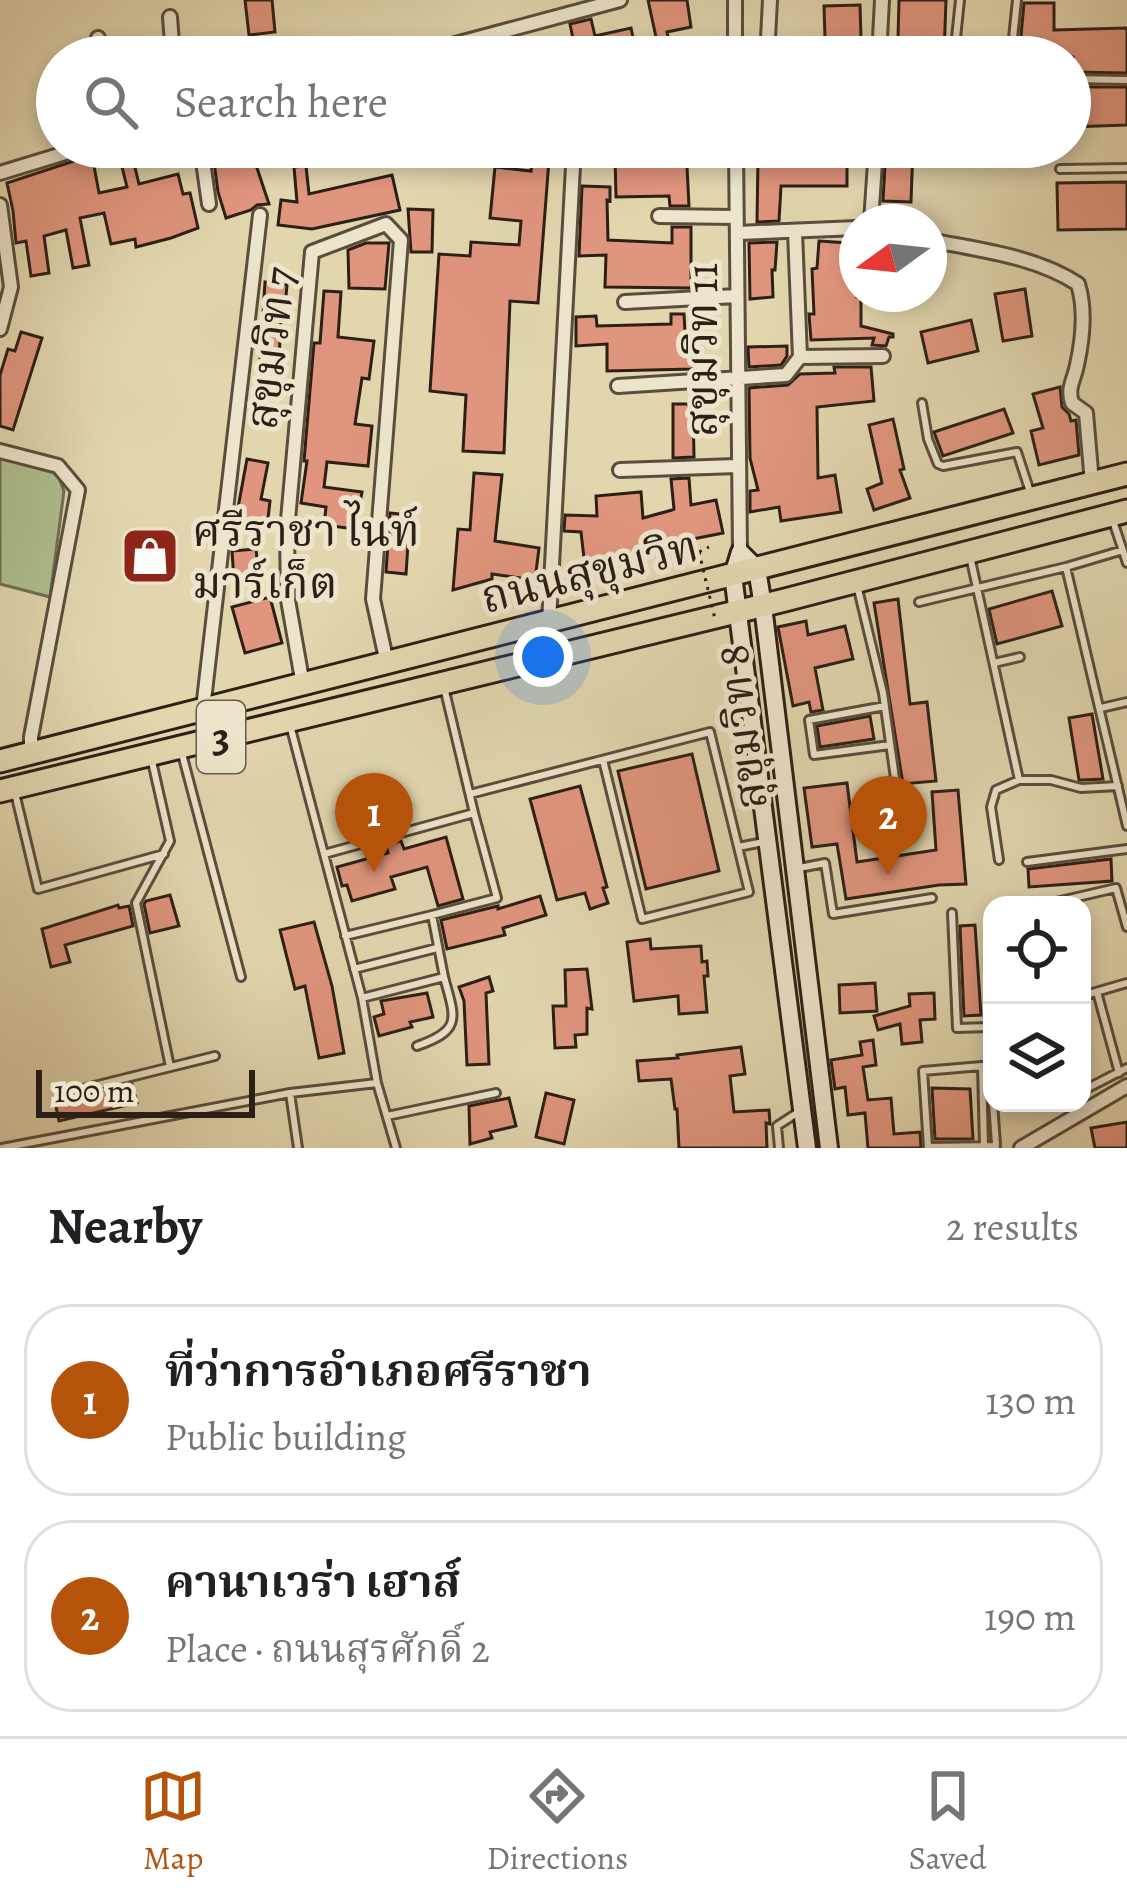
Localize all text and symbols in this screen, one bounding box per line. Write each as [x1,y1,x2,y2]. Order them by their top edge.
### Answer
search box [36,36,1091,168]
icon: search [78,69,144,135]
text: Search here [174,71,388,133]
north arrow [839,204,947,312]
street label: สุขุมวิท 7 [230,263,312,433]
street label: สุขุมวิท 11 [671,263,733,437]
place label: ศรีราชา ไนท์ มาร์เก็ต [192,500,420,614]
street label: ถนนสุขุมวิท [474,515,704,629]
shop icon: ศรีราชา ไนท์ มาร์เก็ต [119,525,181,587]
your location [513,627,573,687]
street label: สุขุมวิท 8 [701,641,783,813]
road number: 3 [197,701,245,773]
pin: 1 [335,773,413,872]
pin: 2 [849,776,927,875]
map controls [983,896,1091,1112]
button: locate [983,896,1091,1004]
button: layers [983,1004,1091,1112]
scale bar [36,1064,255,1117]
text: 100 m [54,1068,134,1113]
text: Nearby [48,1191,202,1261]
text: 2 results [946,1200,1079,1253]
text: ที่ว่าการอำเภอศรีราชา [165,1340,591,1402]
text: 1 [83,1374,97,1427]
text: 130 m [985,1374,1076,1427]
text: Public building [165,1410,406,1463]
text: คานาเวร่า เฮาส์ [165,1551,461,1613]
text: 2 [81,1590,99,1643]
text: 190 m [984,1590,1076,1643]
text: Place · ถนนสุรศักดิ์ 2 [165,1622,490,1675]
tab: Map [140,1763,206,1880]
tab: Directions [487,1763,628,1880]
tab: Saved [909,1763,987,1880]

